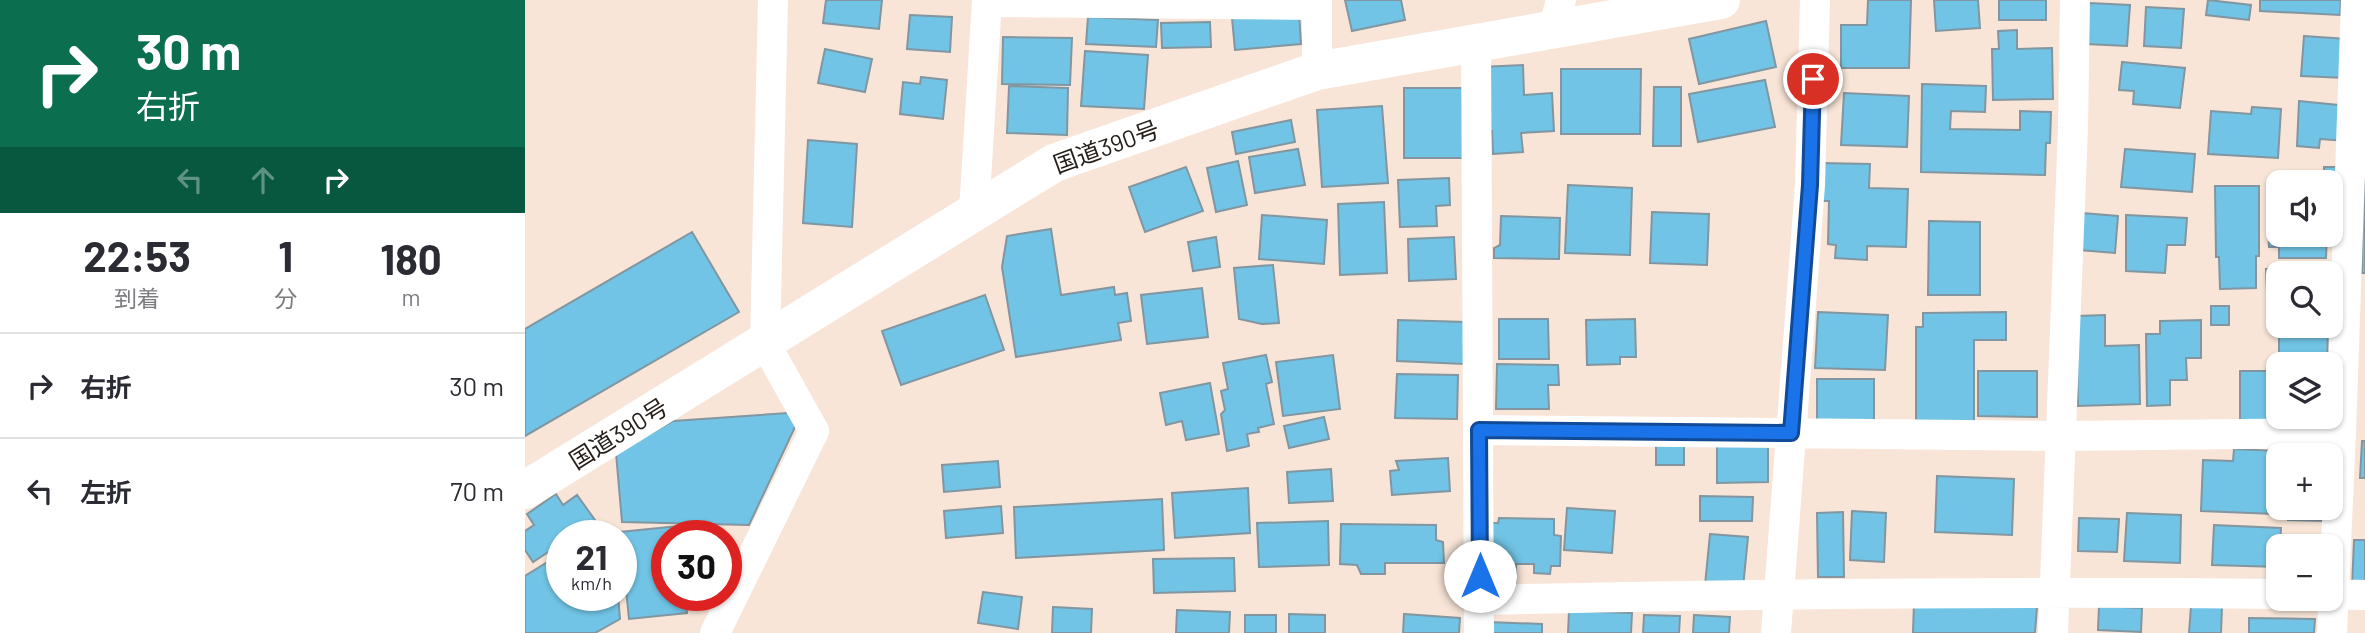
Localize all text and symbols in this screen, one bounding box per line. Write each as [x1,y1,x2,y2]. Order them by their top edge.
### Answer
text: 30 m [136,21,241,80]
icon: right [21,28,112,119]
pin [1783,49,1843,109]
icon: arrive [1794,60,1832,98]
text: 右折 [136,86,200,124]
street label: 国道390号 [1049,113,1163,179]
icon: left [171,161,209,199]
icon: ahead [244,161,282,199]
icon: right [317,161,355,199]
map controls [2266,170,2343,611]
button: sound [2266,170,2343,247]
text: 22:53 [83,230,191,280]
text: 1 [278,230,293,280]
text: 180 [380,233,442,283]
button: search [2266,261,2343,338]
text: m [402,283,421,311]
text: 到着 [114,284,160,312]
text: 分 [274,284,297,312]
button: layers [2266,352,2343,429]
icon: right [21,367,59,405]
text: 30 m [449,370,504,401]
text: 右折 [80,371,132,402]
street label: 国道390号 [563,391,673,475]
button: + [2266,443,2343,520]
icon: left [21,472,59,510]
text: 70 m [450,475,504,506]
text: 左折 [80,476,132,507]
speed limit sign: 30 [651,520,742,611]
button: − [2266,534,2343,611]
text: 21 [576,535,607,577]
position arrow [1443,539,1517,613]
text: km/h [571,572,612,594]

